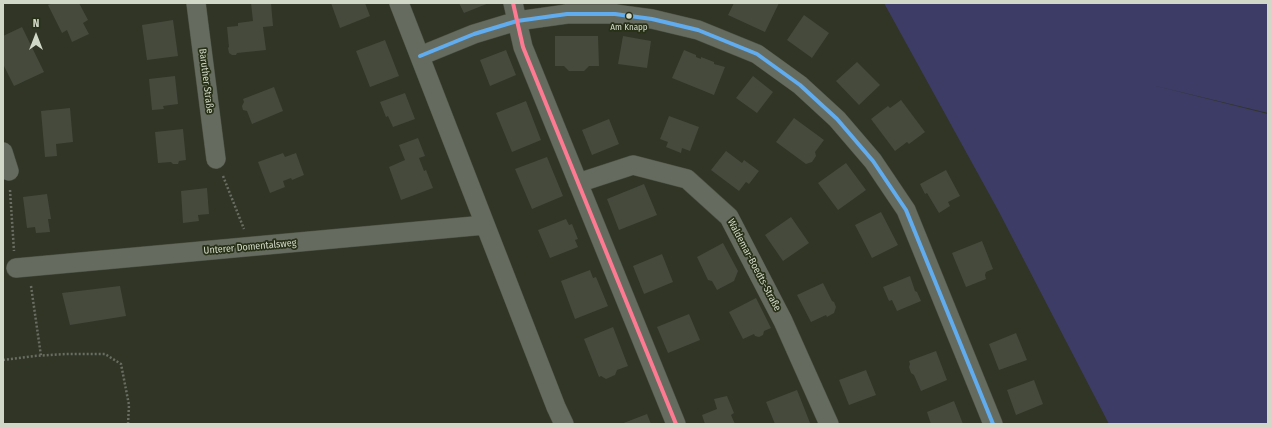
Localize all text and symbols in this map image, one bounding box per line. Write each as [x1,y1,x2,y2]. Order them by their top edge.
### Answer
marker: Am Knapp [624,11,634,21]
north arrow [16,16,56,56]
text: N [33,17,39,30]
place label: Am Knapp [610,22,648,32]
street label: Baruther Straße [196,48,216,114]
street label: Waldemar-Boedts-Straße [725,217,783,313]
street label: Unterer Domentalsweg [203,237,297,257]

